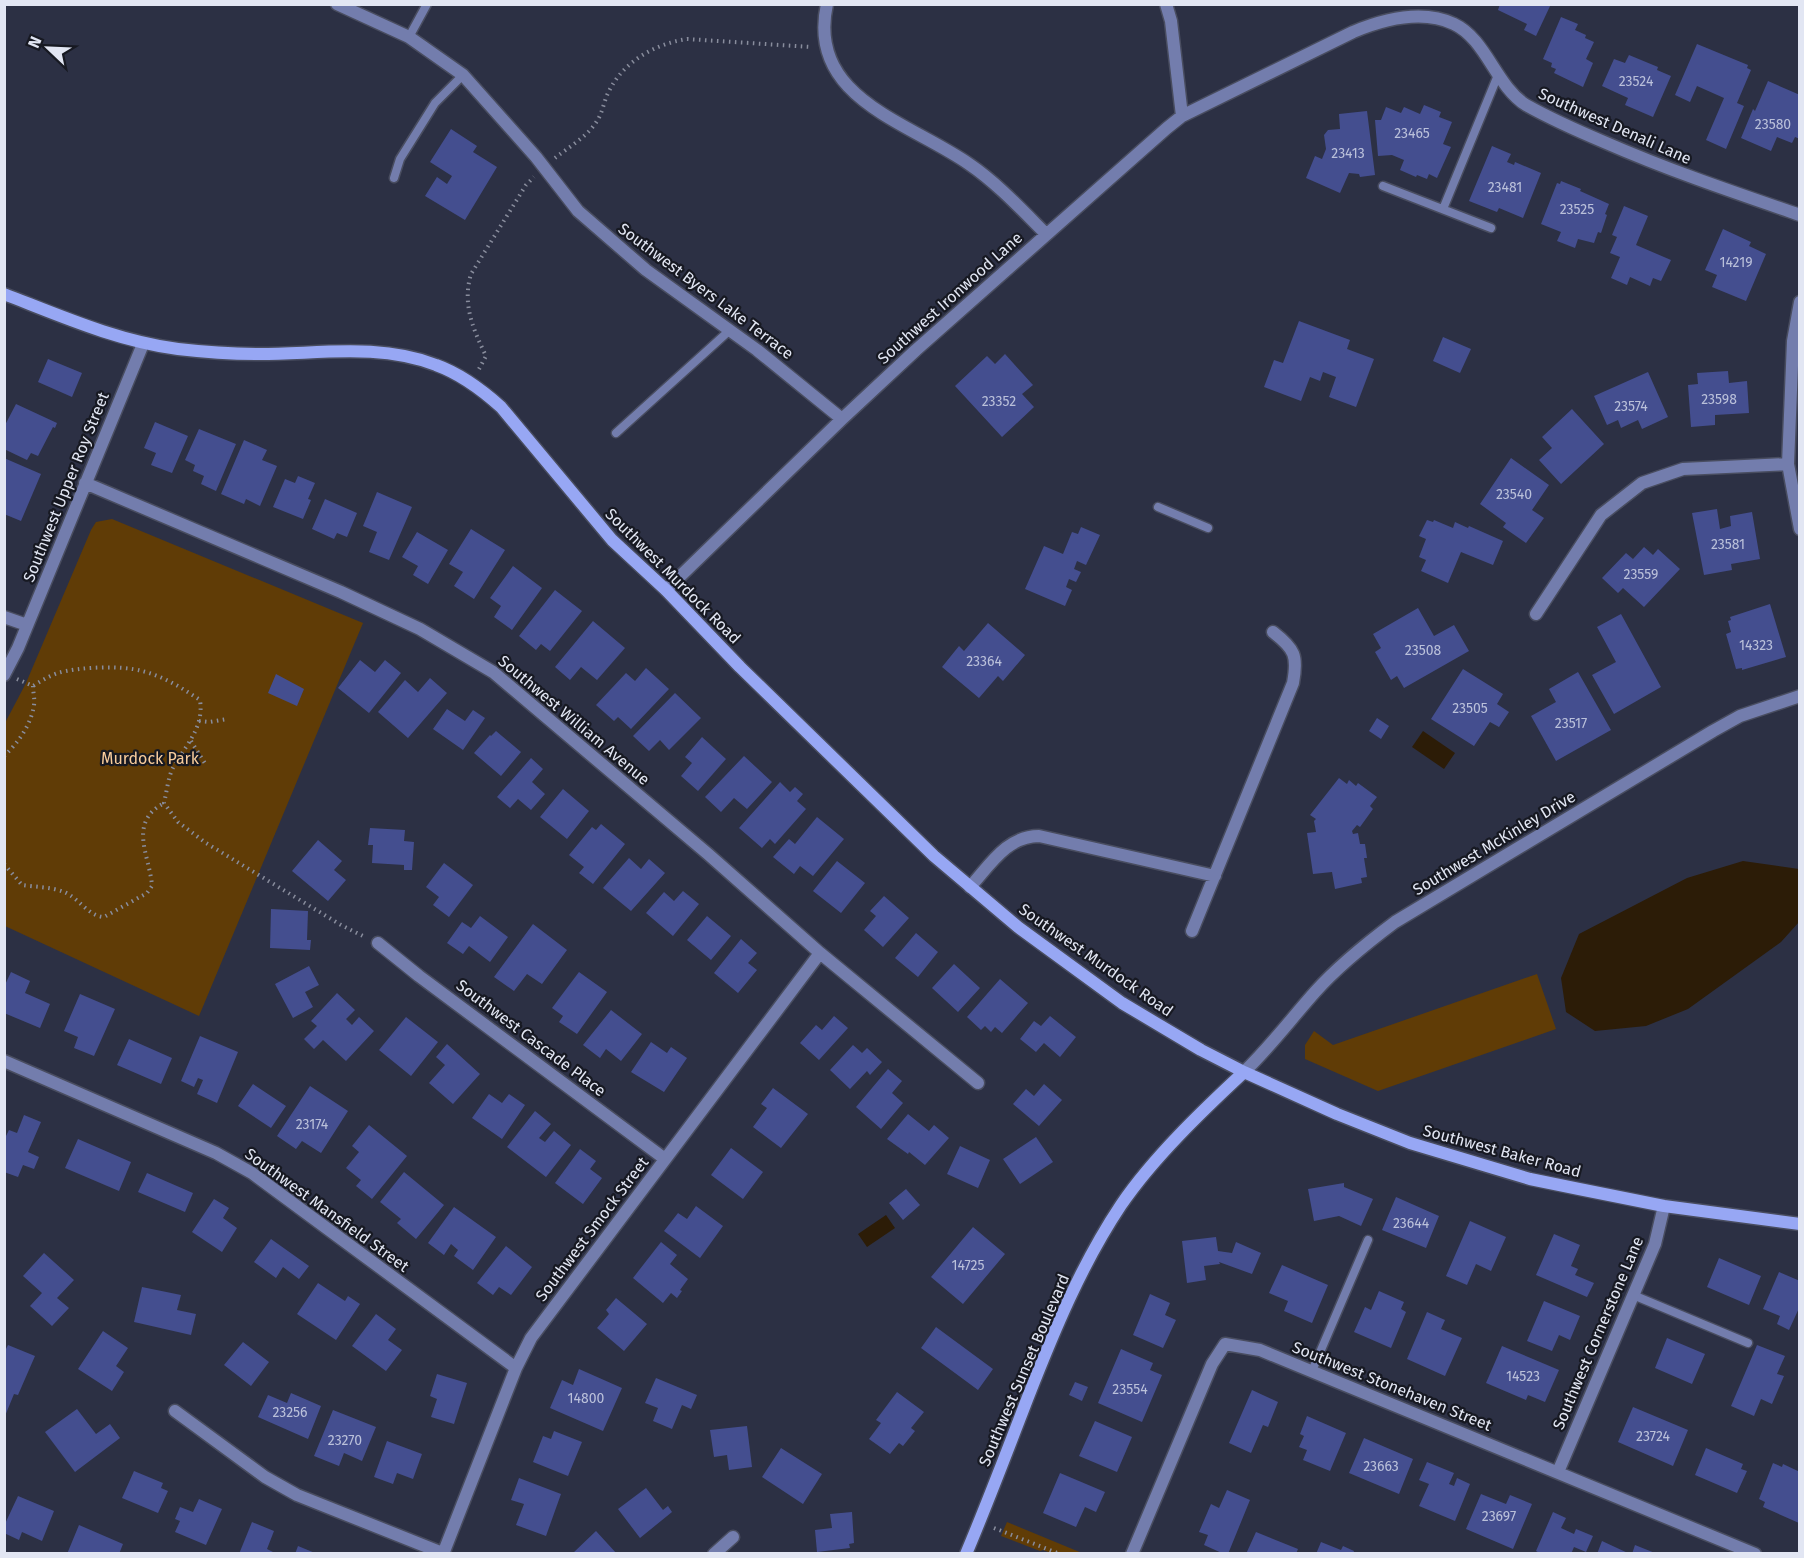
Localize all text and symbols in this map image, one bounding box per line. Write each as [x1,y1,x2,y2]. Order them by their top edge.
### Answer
north arrow [18,18,78,78]
text: N [24,34,45,51]
house number: 23524 [1619,73,1654,90]
street label: Southwest Denali Lane [1536,84,1694,168]
house number: 23580 [1755,116,1791,133]
house number: 23465 [1394,125,1430,142]
house number: 23413 [1331,145,1365,162]
house number: 23481 [1488,179,1522,196]
house number: 23525 [1560,201,1594,218]
street label: Southwest Byers Lake Terrace [615,219,797,363]
street label: Southwest Ironwood Lane [874,228,1026,368]
house number: 14219 [1719,254,1753,271]
street label: Southwest Upper Roy Street [19,389,113,585]
house number: 23598 [1701,391,1737,408]
house number: 23352 [982,393,1016,410]
house number: 23574 [1614,398,1648,415]
house number: 23540 [1496,486,1532,503]
street label: Southwest Murdock Road [601,504,745,648]
house number: 23581 [1711,536,1745,553]
house number: 23559 [1624,566,1658,583]
house number: 14323 [1739,637,1773,654]
house number: 23508 [1405,642,1441,659]
street label: Southwest William Avenue [495,651,653,789]
house number: 23364 [966,653,1002,670]
house number: 23505 [1452,700,1488,717]
house number: 23517 [1555,715,1587,732]
park label: Murdock Park [101,749,200,768]
street label: Southwest McKinley Drive [1409,787,1579,899]
street label: Southwest Murdock Road [1015,900,1177,1020]
street label: Southwest Cascade Place [453,976,609,1100]
house number: 23174 [296,1116,329,1133]
street label: Southwest Baker Road [1421,1121,1583,1181]
street label: Southwest Mansfield Street [241,1144,413,1276]
street label: Southwest Smock Street [532,1153,653,1305]
house number: 23644 [1393,1215,1430,1232]
street label: Southwest Cornerstone Lane [1549,1234,1647,1432]
house number: 14725 [951,1257,985,1274]
street label: Southwest Sunset Boulevard [975,1271,1073,1469]
street label: Southwest Stonehaven Street [1290,1337,1495,1435]
house number: 14523 [1506,1368,1540,1385]
house number: 23554 [1112,1381,1148,1398]
house number: 14800 [568,1390,605,1407]
house number: 23256 [272,1404,308,1421]
house number: 23724 [1636,1428,1670,1445]
house number: 23270 [328,1432,362,1449]
house number: 23663 [1363,1458,1399,1475]
house number: 23697 [1482,1508,1516,1525]

